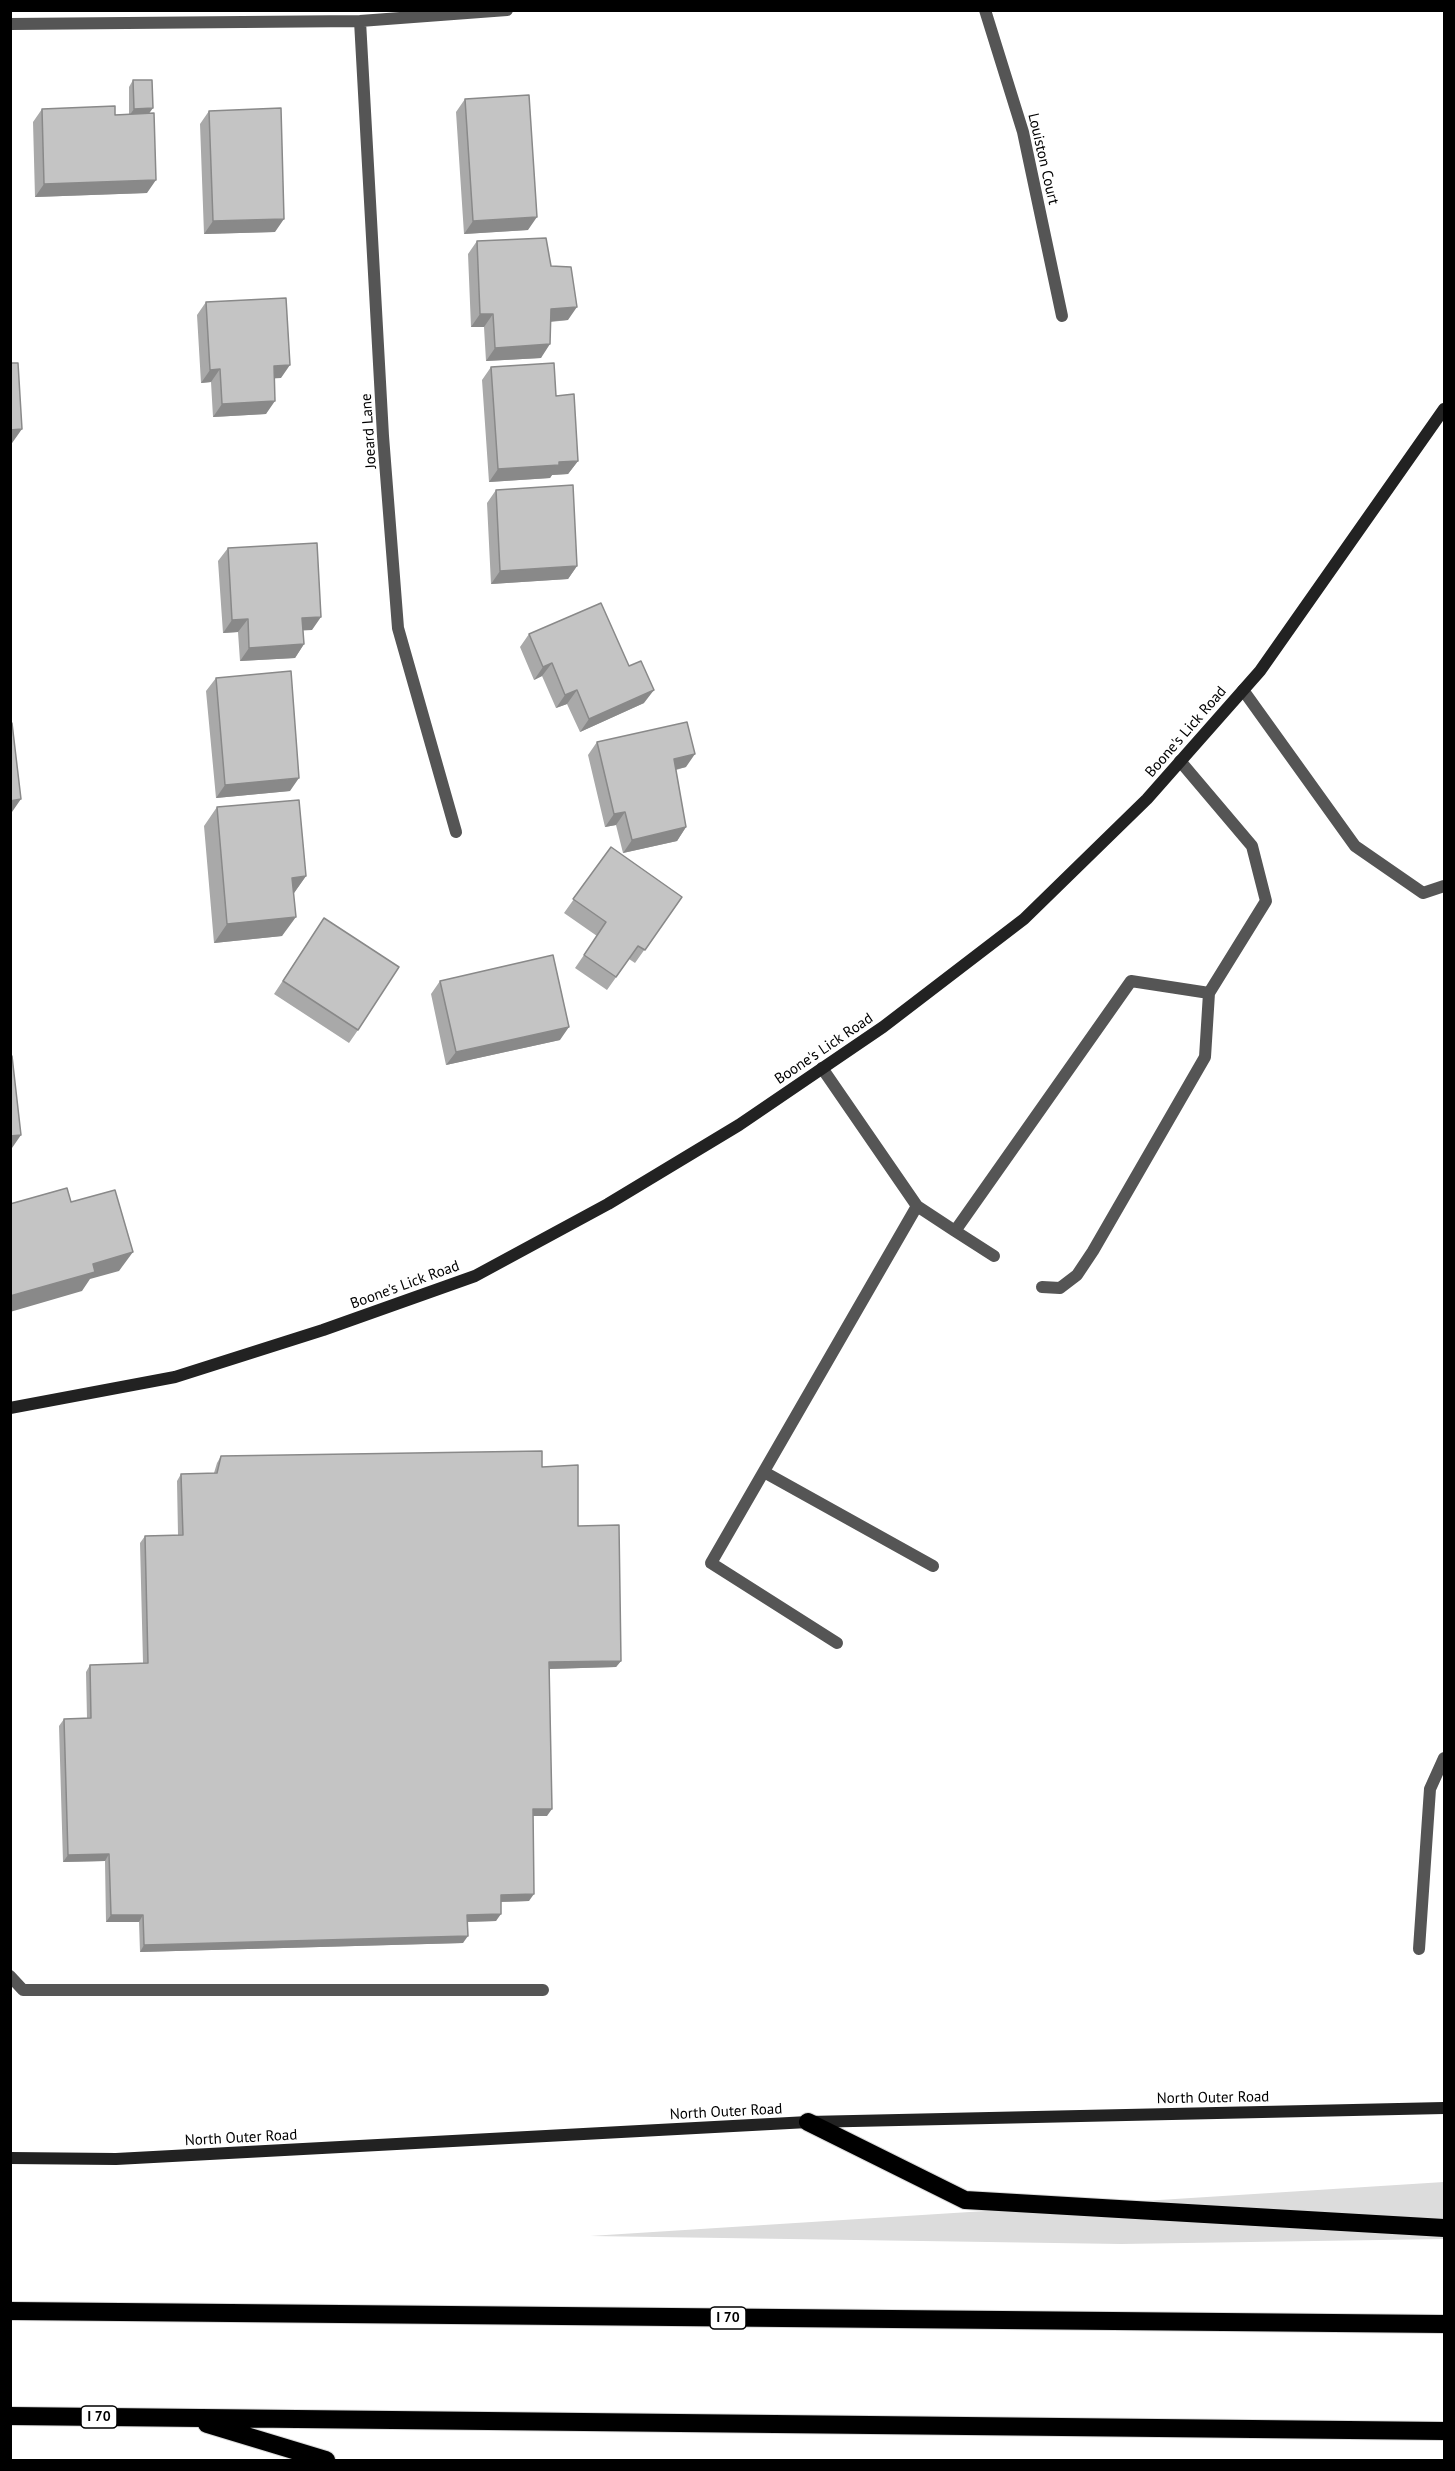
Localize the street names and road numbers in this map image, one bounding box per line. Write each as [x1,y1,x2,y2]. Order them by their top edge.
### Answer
street label: Louiston Court [1024,112,1062,206]
street label: Joeard Lane [357,393,381,469]
street label: Boone's Lick Road [1142,683,1230,781]
street label: Boone's Lick Road [771,1009,877,1089]
street label: Boone's Lick Road [348,1257,462,1313]
street label: North Outer Road [1156,2088,1270,2108]
street label: North Outer Road [669,2100,783,2124]
street label: North Outer Road [184,2126,298,2150]
road number: I 70 [710,2307,746,2329]
road number: I 70 [81,2406,117,2428]

